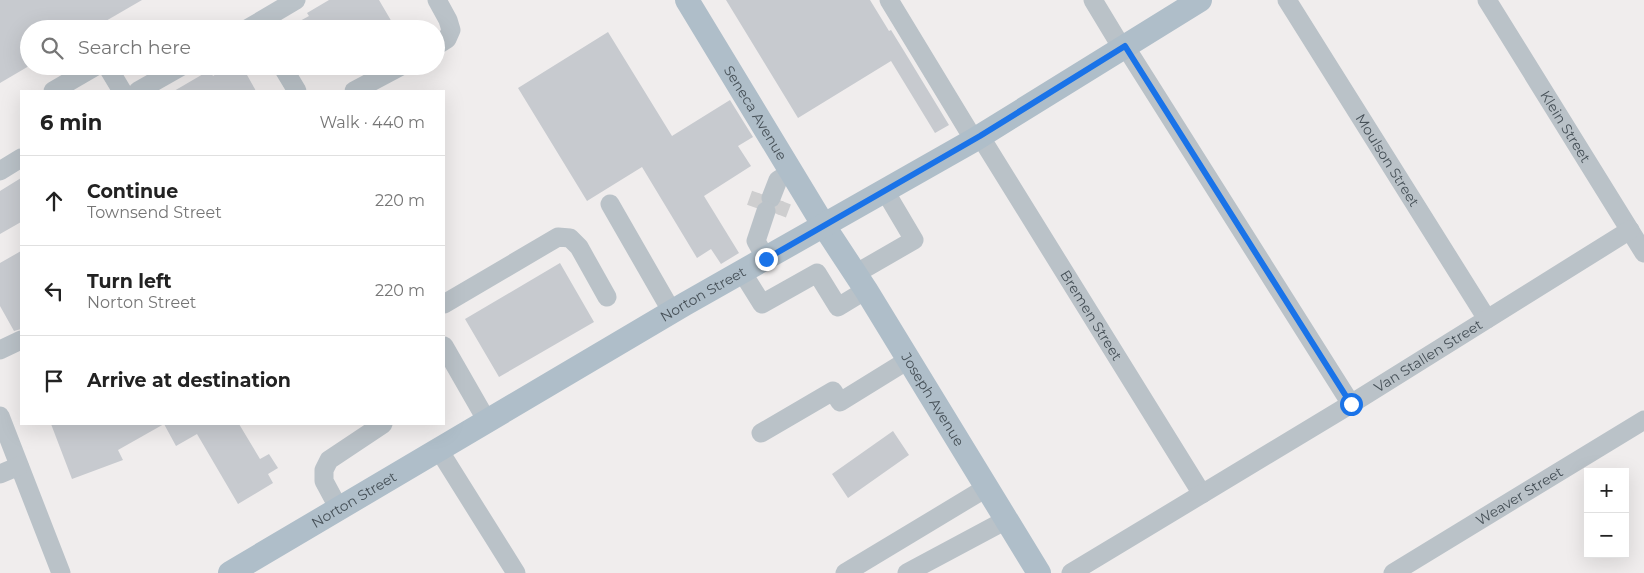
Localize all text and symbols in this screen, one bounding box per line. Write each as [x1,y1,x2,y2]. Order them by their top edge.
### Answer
search box [20,20,445,75]
icon: search [38,34,66,62]
text: Search here [78,36,191,59]
street label: Seneca Avenue [720,62,791,164]
street label: Klein Street [1536,87,1595,166]
text: 6 min [40,110,102,135]
street label: Moulson Street [1351,110,1423,210]
text: Walk · 440 m [319,113,425,132]
text: Continue [87,180,178,203]
icon: ahead [40,187,68,215]
text: 220 m [375,191,425,210]
text: Townsend Street [87,203,222,222]
route end [755,248,778,271]
street label: Norton Street [657,262,749,326]
street label: Bremen Street [1056,267,1126,364]
text: Turn left [87,270,172,293]
icon: left [40,277,68,305]
text: 220 m [375,281,425,300]
text: Norton Street [87,293,196,312]
street label: Van Stallen Street [1371,315,1486,396]
street label: Joseph Avenue [897,348,968,450]
icon: arrive [40,367,68,395]
text: Arrive at destination [87,369,291,392]
route start [1340,393,1363,416]
street label: Weaver Street [1473,462,1566,529]
street label: Norton Street [308,467,400,532]
map controls [1584,468,1629,558]
button: + [1584,468,1629,513]
button: − [1584,513,1629,558]

